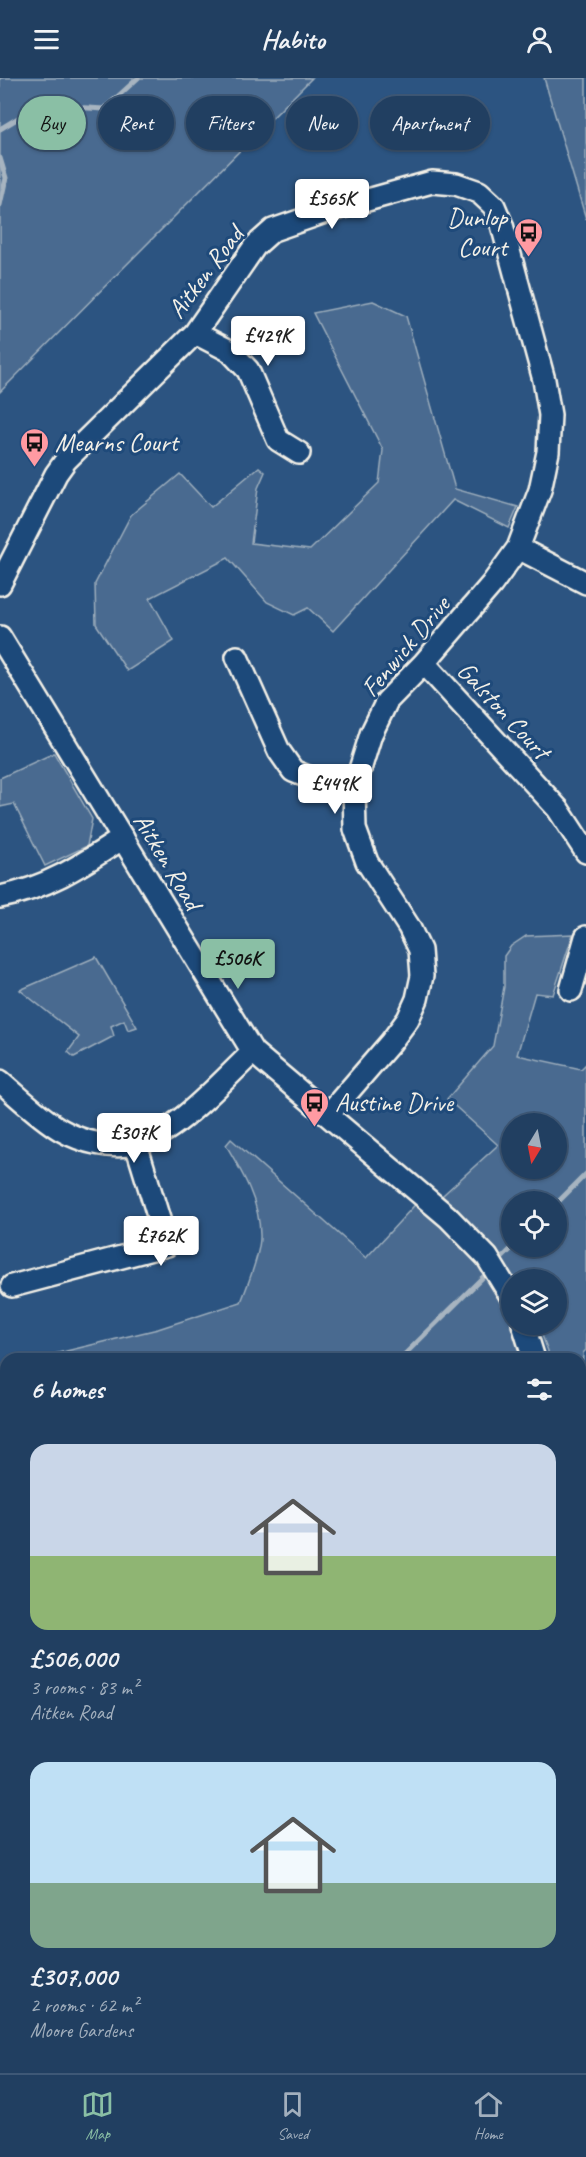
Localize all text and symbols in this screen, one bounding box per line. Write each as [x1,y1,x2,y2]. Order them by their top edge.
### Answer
text: Habito [261,22,325,56]
icon: menu [30,23,63,56]
icon: person [523,23,556,56]
chip: Buy [18,96,86,150]
chip: Rent [98,96,174,150]
chip: Filters [186,96,274,150]
chip: New [286,96,358,150]
chip: Apartment [370,96,490,150]
pin: £565K [290,179,374,230]
text: £565K [309,186,355,211]
place label: Dunlop Court [447,201,509,264]
bus stop icon: Dunlop Court [512,216,544,258]
street label: Aitken Road [160,217,253,325]
pin: £429K [226,316,310,367]
text: £429K [245,323,291,348]
bus stop icon: Mearns Court [18,426,50,468]
place label: Mearns Court [55,426,180,459]
street label: Fenwick Drive [354,587,459,704]
street label: Galston Court [450,654,560,769]
pin: £449K [293,764,377,815]
text: £449K [312,771,358,796]
street label: Aitken Road [126,807,211,919]
pin: £506K [196,939,280,990]
text: £506K [215,946,261,971]
bus stop icon: Austine Drive [298,1086,330,1128]
place label: Austine Drive [335,1086,454,1119]
pin: £307K [92,1113,176,1164]
north arrow [501,1113,567,1179]
map controls [501,1113,567,1335]
text: £307K [111,1120,157,1145]
button: locate [501,1191,567,1257]
pin: £762K [119,1216,203,1267]
text: £762K [138,1223,184,1248]
button: layers [501,1269,567,1335]
text: 6 homes [30,1373,104,1406]
icon: filters [523,1373,556,1406]
icon: home [239,1483,347,1591]
text: £506,000 [30,1642,117,1675]
text: 3 rooms · 83 m² [30,1675,138,1700]
text: Aitken Road [30,1700,112,1725]
icon: home [239,1801,347,1909]
text: £307,000 [30,1960,117,1993]
text: 2 rooms · 62 m² [30,1993,138,2018]
text: Moore Gardens [30,2018,133,2043]
tab: Map [81,2088,114,2144]
tab: Saved [276,2088,309,2144]
tab: Home [472,2088,505,2144]

